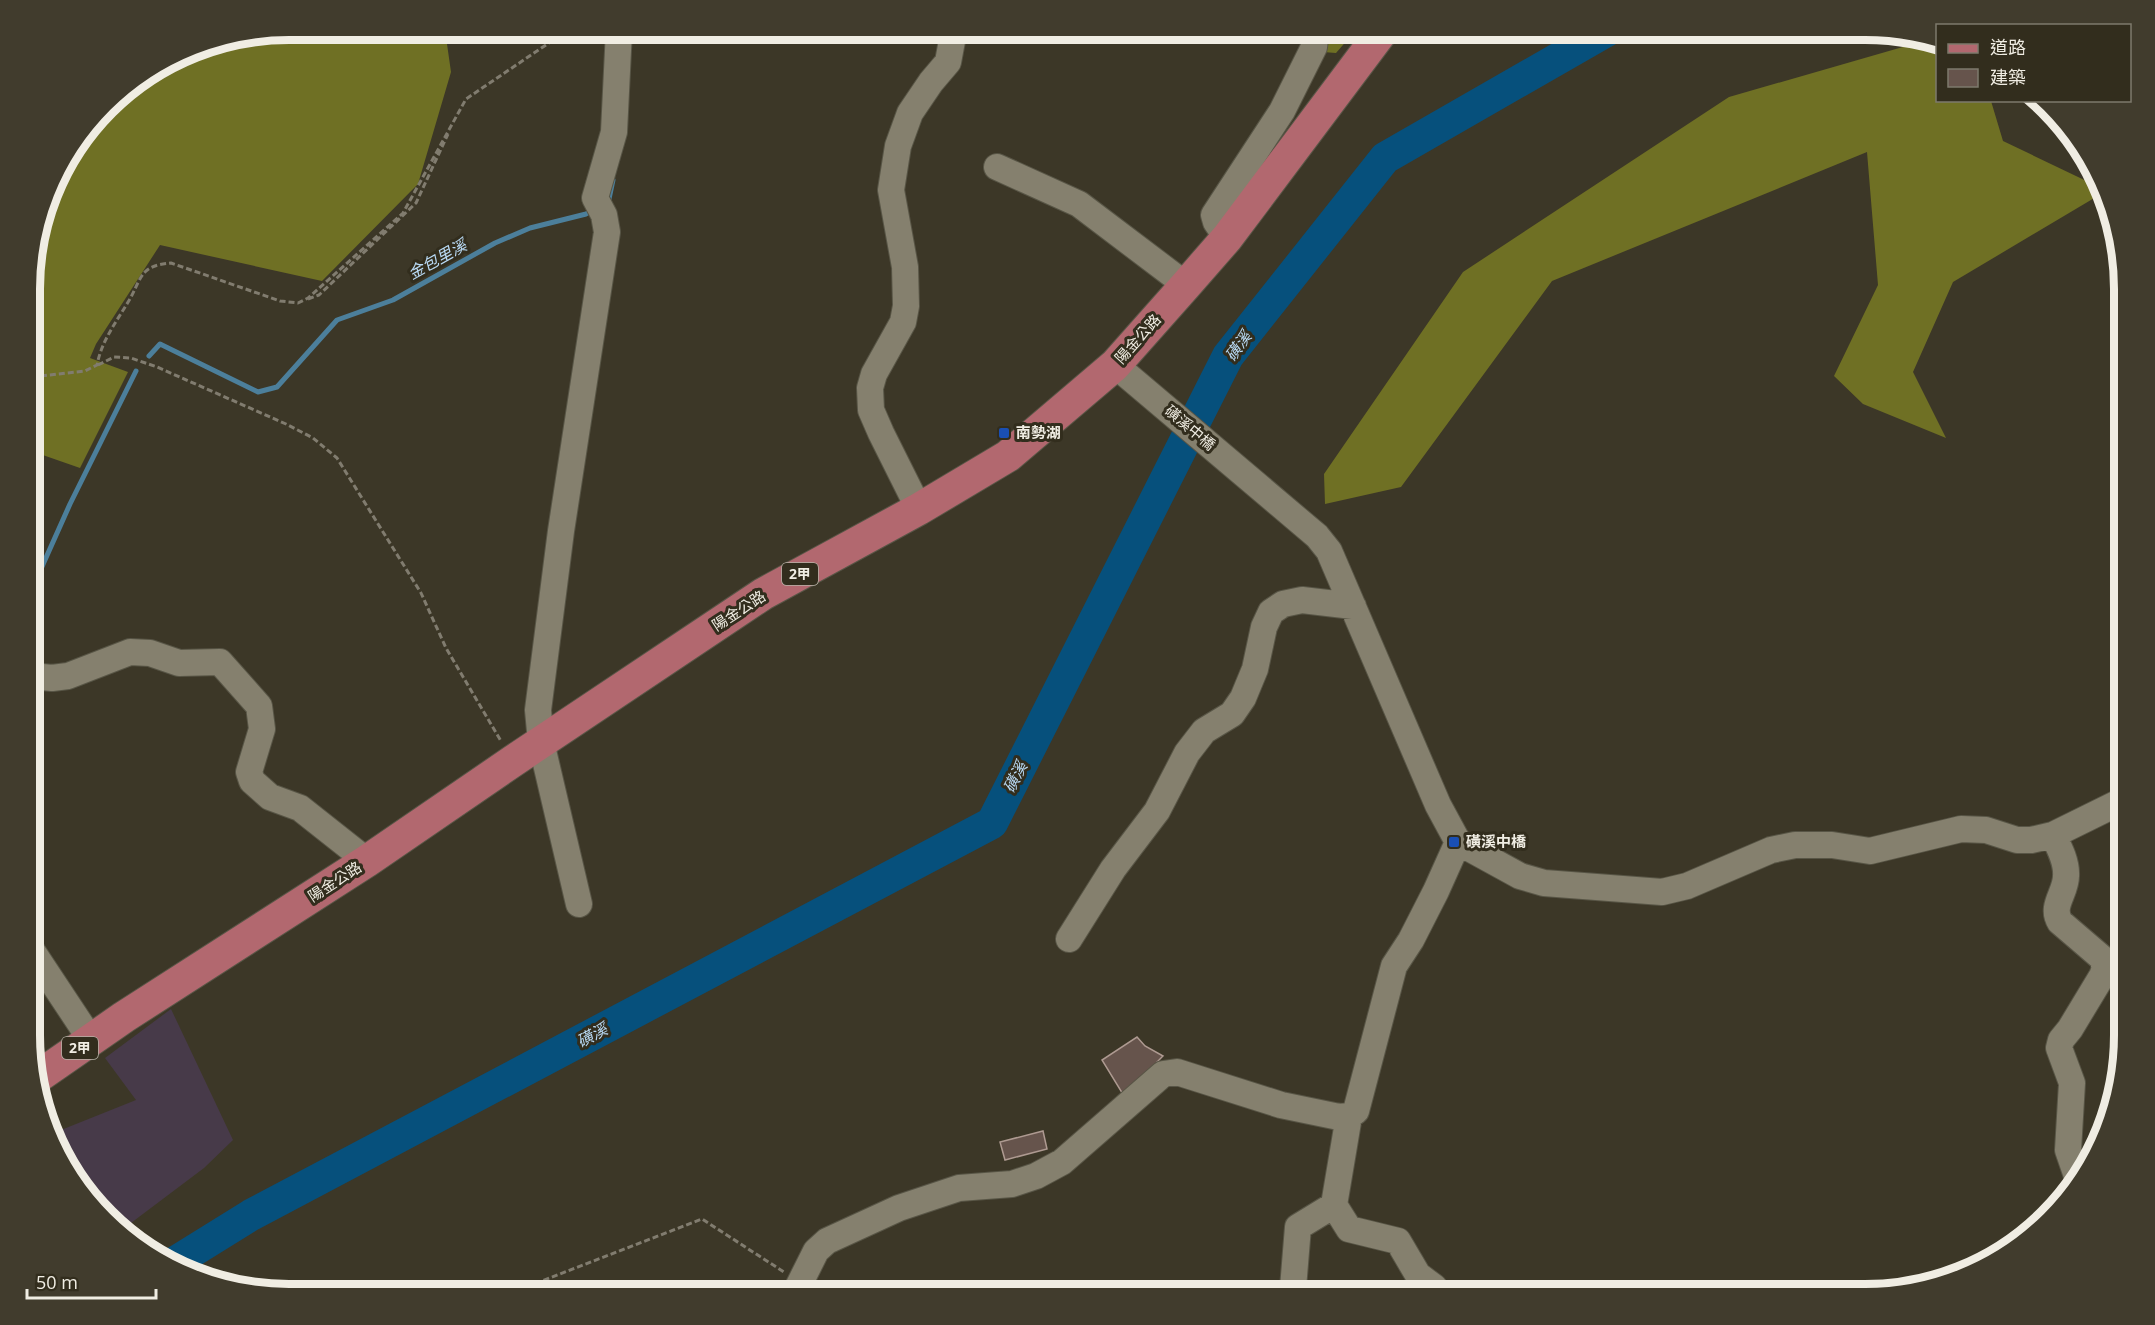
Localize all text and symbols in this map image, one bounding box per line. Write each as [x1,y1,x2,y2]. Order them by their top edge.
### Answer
legend [1936,24,2131,102]
text: 道路 [1990,35,2026,59]
text: 建築 [1990,65,2026,89]
water label: 金包里溪 [404,233,472,284]
street label: 陽金公路 [1110,309,1165,367]
water label: 磺溪 [1220,325,1257,365]
street label: 磺溪中橋 [1161,400,1220,454]
place label: 南勢湖 [1016,422,1061,442]
marker: 南勢湖 [997,426,1011,440]
road number: 2甲 [782,563,818,585]
street label: 陽金公路 [708,585,769,635]
water label: 磺溪 [998,756,1033,796]
place label: 磺溪中橋 [1466,831,1527,851]
marker: 磺溪中橋 [1447,835,1461,849]
street label: 陽金公路 [304,856,365,906]
water label: 磺溪 [573,1017,613,1052]
road number: 2甲 [62,1037,98,1059]
scale bar [27,1262,156,1300]
text: 50 m [36,1270,78,1294]

